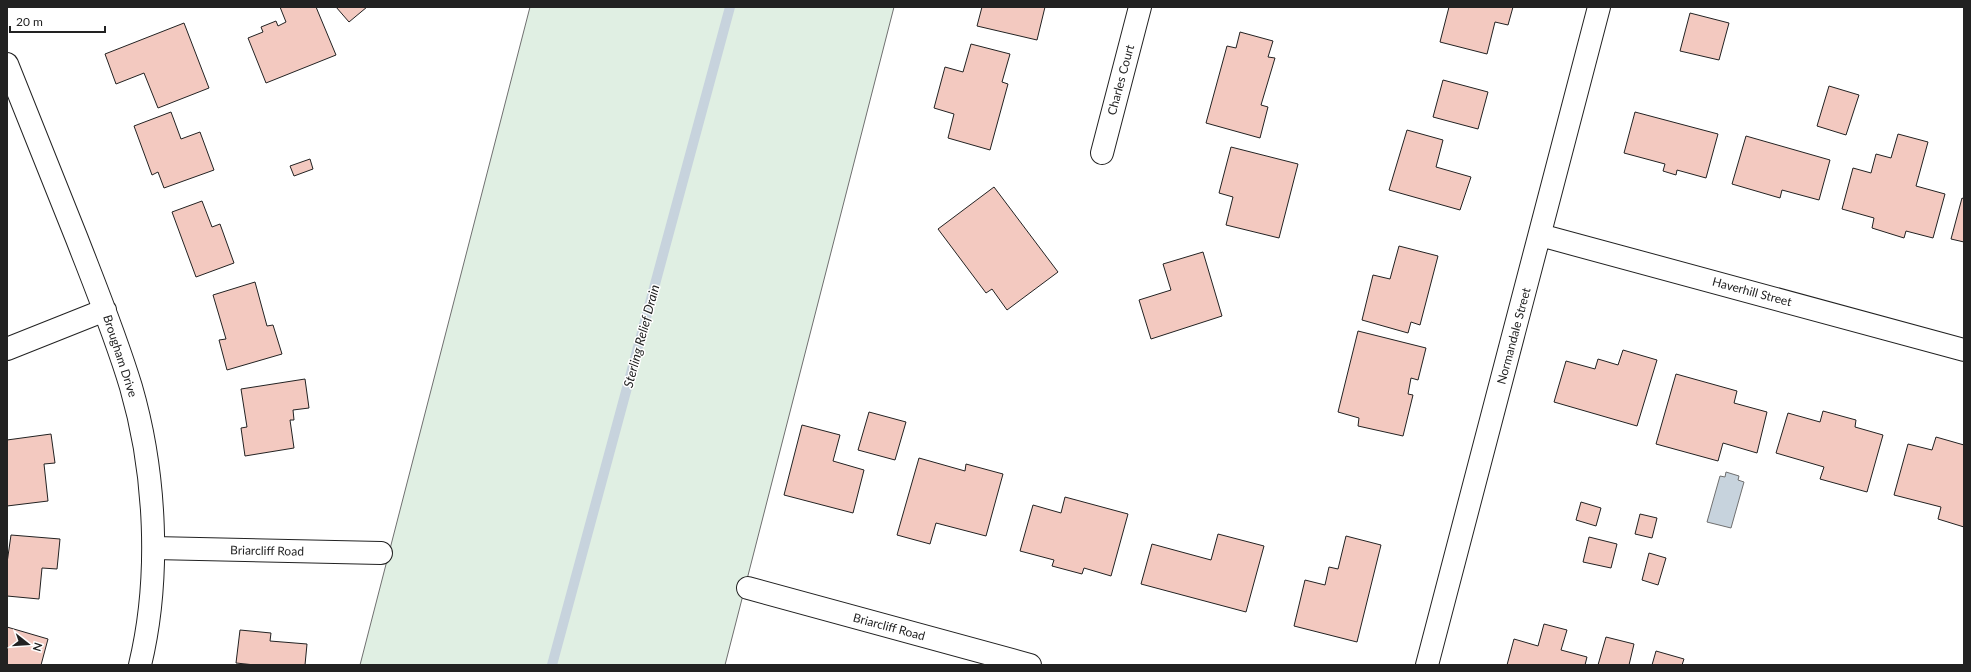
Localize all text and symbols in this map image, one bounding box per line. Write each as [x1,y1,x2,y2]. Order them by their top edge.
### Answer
scale bar [10,8,105,34]
text: 20 m [16,14,43,29]
street label: Charles Court [1104,42,1137,117]
street label: Haverhill Street [1711,274,1794,309]
water label: Sterling Relief Drain [620,283,662,389]
street label: Normandale Street [1493,285,1534,386]
street label: Brougham Drive [100,313,141,399]
street label: Briarcliff Road [230,542,304,559]
street label: Briarcliff Road [852,610,927,643]
north arrow [8,624,48,664]
text: N [31,641,45,653]

